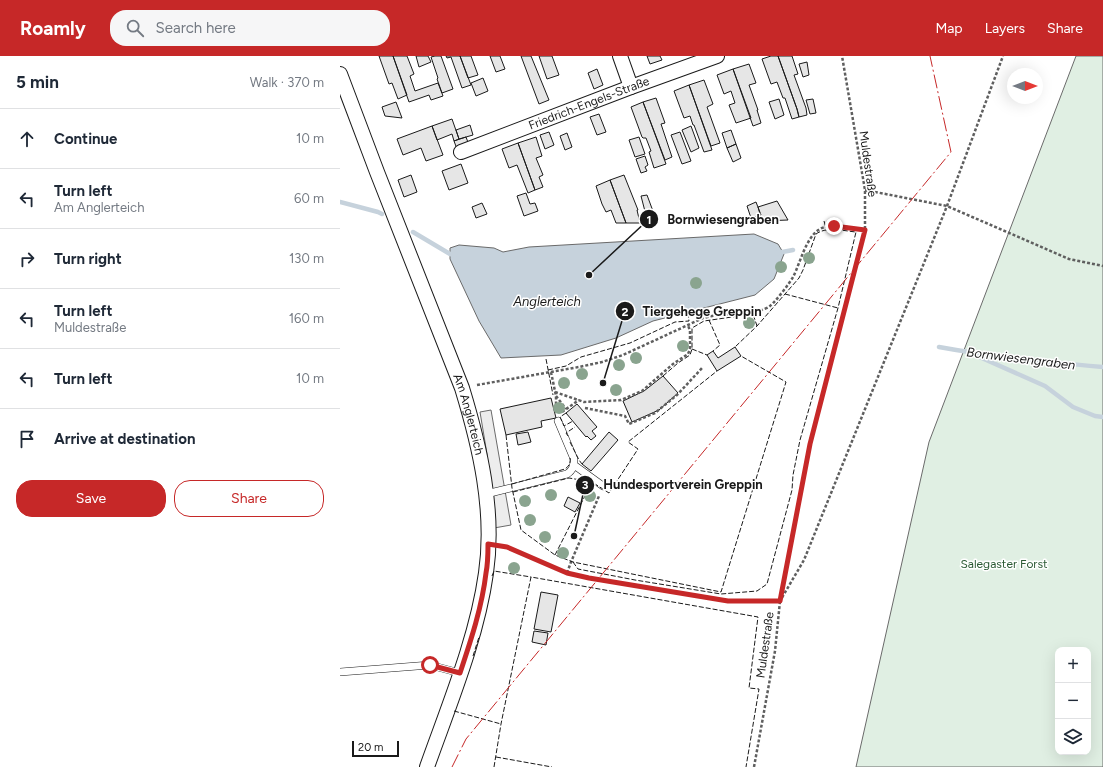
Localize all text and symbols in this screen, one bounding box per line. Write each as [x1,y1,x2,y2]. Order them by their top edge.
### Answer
search box [110,10,390,46]
text: Roamly [20,17,86,40]
icon: search [124,17,146,39]
text: Search here [156,19,236,37]
text: Map [935,20,963,37]
text: Layers [985,20,1025,37]
text: Share [1047,20,1083,37]
north arrow [1007,68,1043,104]
text: 5 min [16,72,59,92]
street label: Friedrich-Engels-Straße [527,74,652,132]
text: Walk · 370 m [250,75,324,90]
icon: ahead [16,128,38,150]
text: Continue [54,130,117,148]
street label: Muldestraße [856,130,880,198]
text: 10 m [296,131,324,146]
text: Turn left [54,182,112,200]
icon: left [16,188,38,210]
text: 60 m [294,191,324,206]
text: Am Anglerteich [54,200,144,215]
callout: Bornwiesengraben [639,207,787,232]
text: Bornwiesengraben [667,212,779,227]
text: 1 [646,213,652,227]
route end [825,217,843,235]
icon: right [16,248,38,270]
text: Turn right [54,250,122,268]
text: 130 m [289,251,324,266]
water label: Anglerteich [512,294,581,309]
callout: Tiergehege Greppin [615,299,770,324]
text: Turn left [54,302,112,320]
text: Tiergehege Greppin [642,304,762,319]
text: 2 [622,305,629,319]
icon: left [16,308,38,330]
text: 160 m [289,311,324,326]
text: Muldestraße [54,320,126,335]
water label: Bornwiesengraben [966,344,1076,373]
icon: left [16,368,38,390]
text: Turn left [54,370,112,388]
text: 10 m [296,371,324,386]
street label: Am Anglerteich [450,372,486,456]
icon: arrive [16,428,38,450]
text: Arrive at destination [54,430,195,448]
callout: Hundesportverein Greppin [575,472,770,497]
text: Hundesportverein Greppin [603,477,763,492]
text: 3 [582,478,589,492]
button: Save [16,480,166,517]
button: Share [174,480,324,517]
park label: Salegaster Forst [960,557,1048,571]
street label: Muldestraße [753,611,777,679]
map controls [1055,647,1091,755]
button: + [1055,647,1091,683]
route start [421,656,439,674]
button: − [1055,683,1091,719]
button: layers [1055,719,1091,755]
scale bar [352,739,399,758]
text: 20 m [358,741,383,754]

